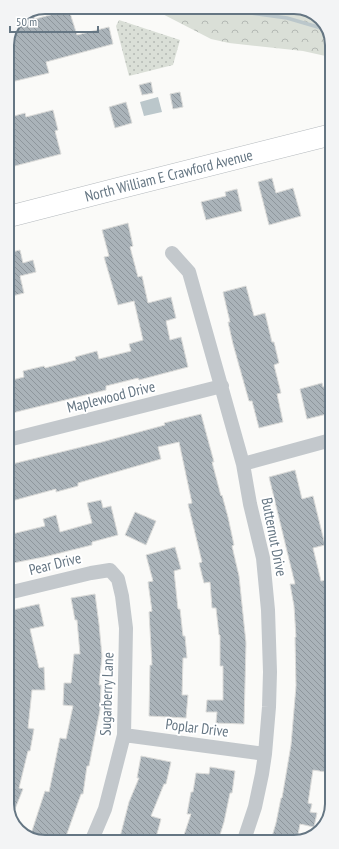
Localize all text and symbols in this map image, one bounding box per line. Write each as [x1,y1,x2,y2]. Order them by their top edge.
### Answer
scale bar [10,8,98,34]
text: 50 m [16,14,37,29]
street label: North William E Crawford Avenue [83,145,255,206]
street label: Maplewood Drive [65,376,157,417]
street label: Butternut Drive [258,496,291,578]
street label: Pear Drive [27,548,83,579]
street label: Sugarberry Lane [96,652,117,736]
street label: Poplar Drive [164,714,230,741]

